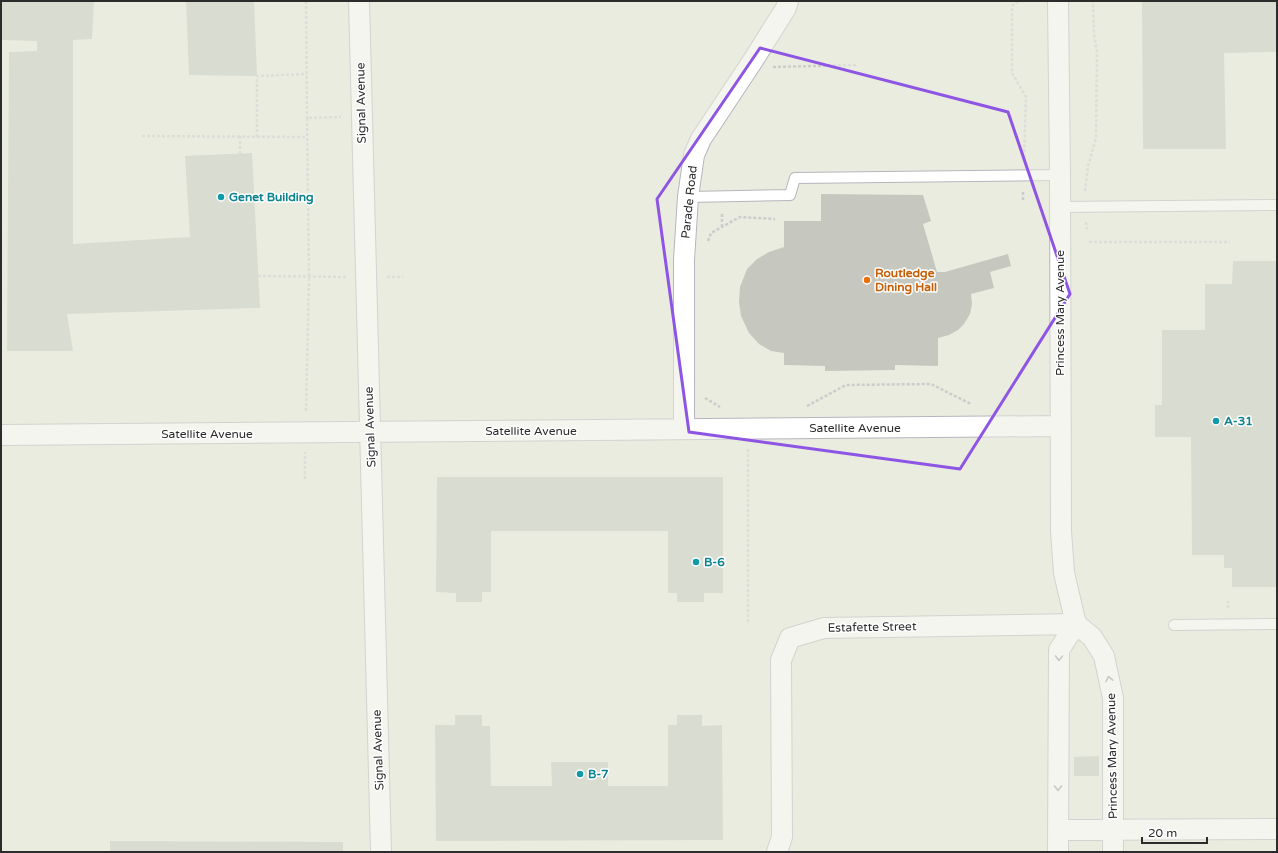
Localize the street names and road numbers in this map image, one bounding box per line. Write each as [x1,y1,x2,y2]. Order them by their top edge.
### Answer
street label: Signal Avenue [353,62,369,144]
street label: Parade Road [678,165,700,239]
street label: Princess Mary Avenue [1053,250,1067,376]
street label: Signal Avenue [362,386,378,468]
street label: Satellite Avenue [809,421,901,435]
street label: Satellite Avenue [485,424,577,438]
street label: Satellite Avenue [161,427,253,441]
street label: Estafette Street [827,619,917,635]
street label: Princess Mary Avenue [1104,693,1120,819]
street label: Signal Avenue [370,709,386,791]

